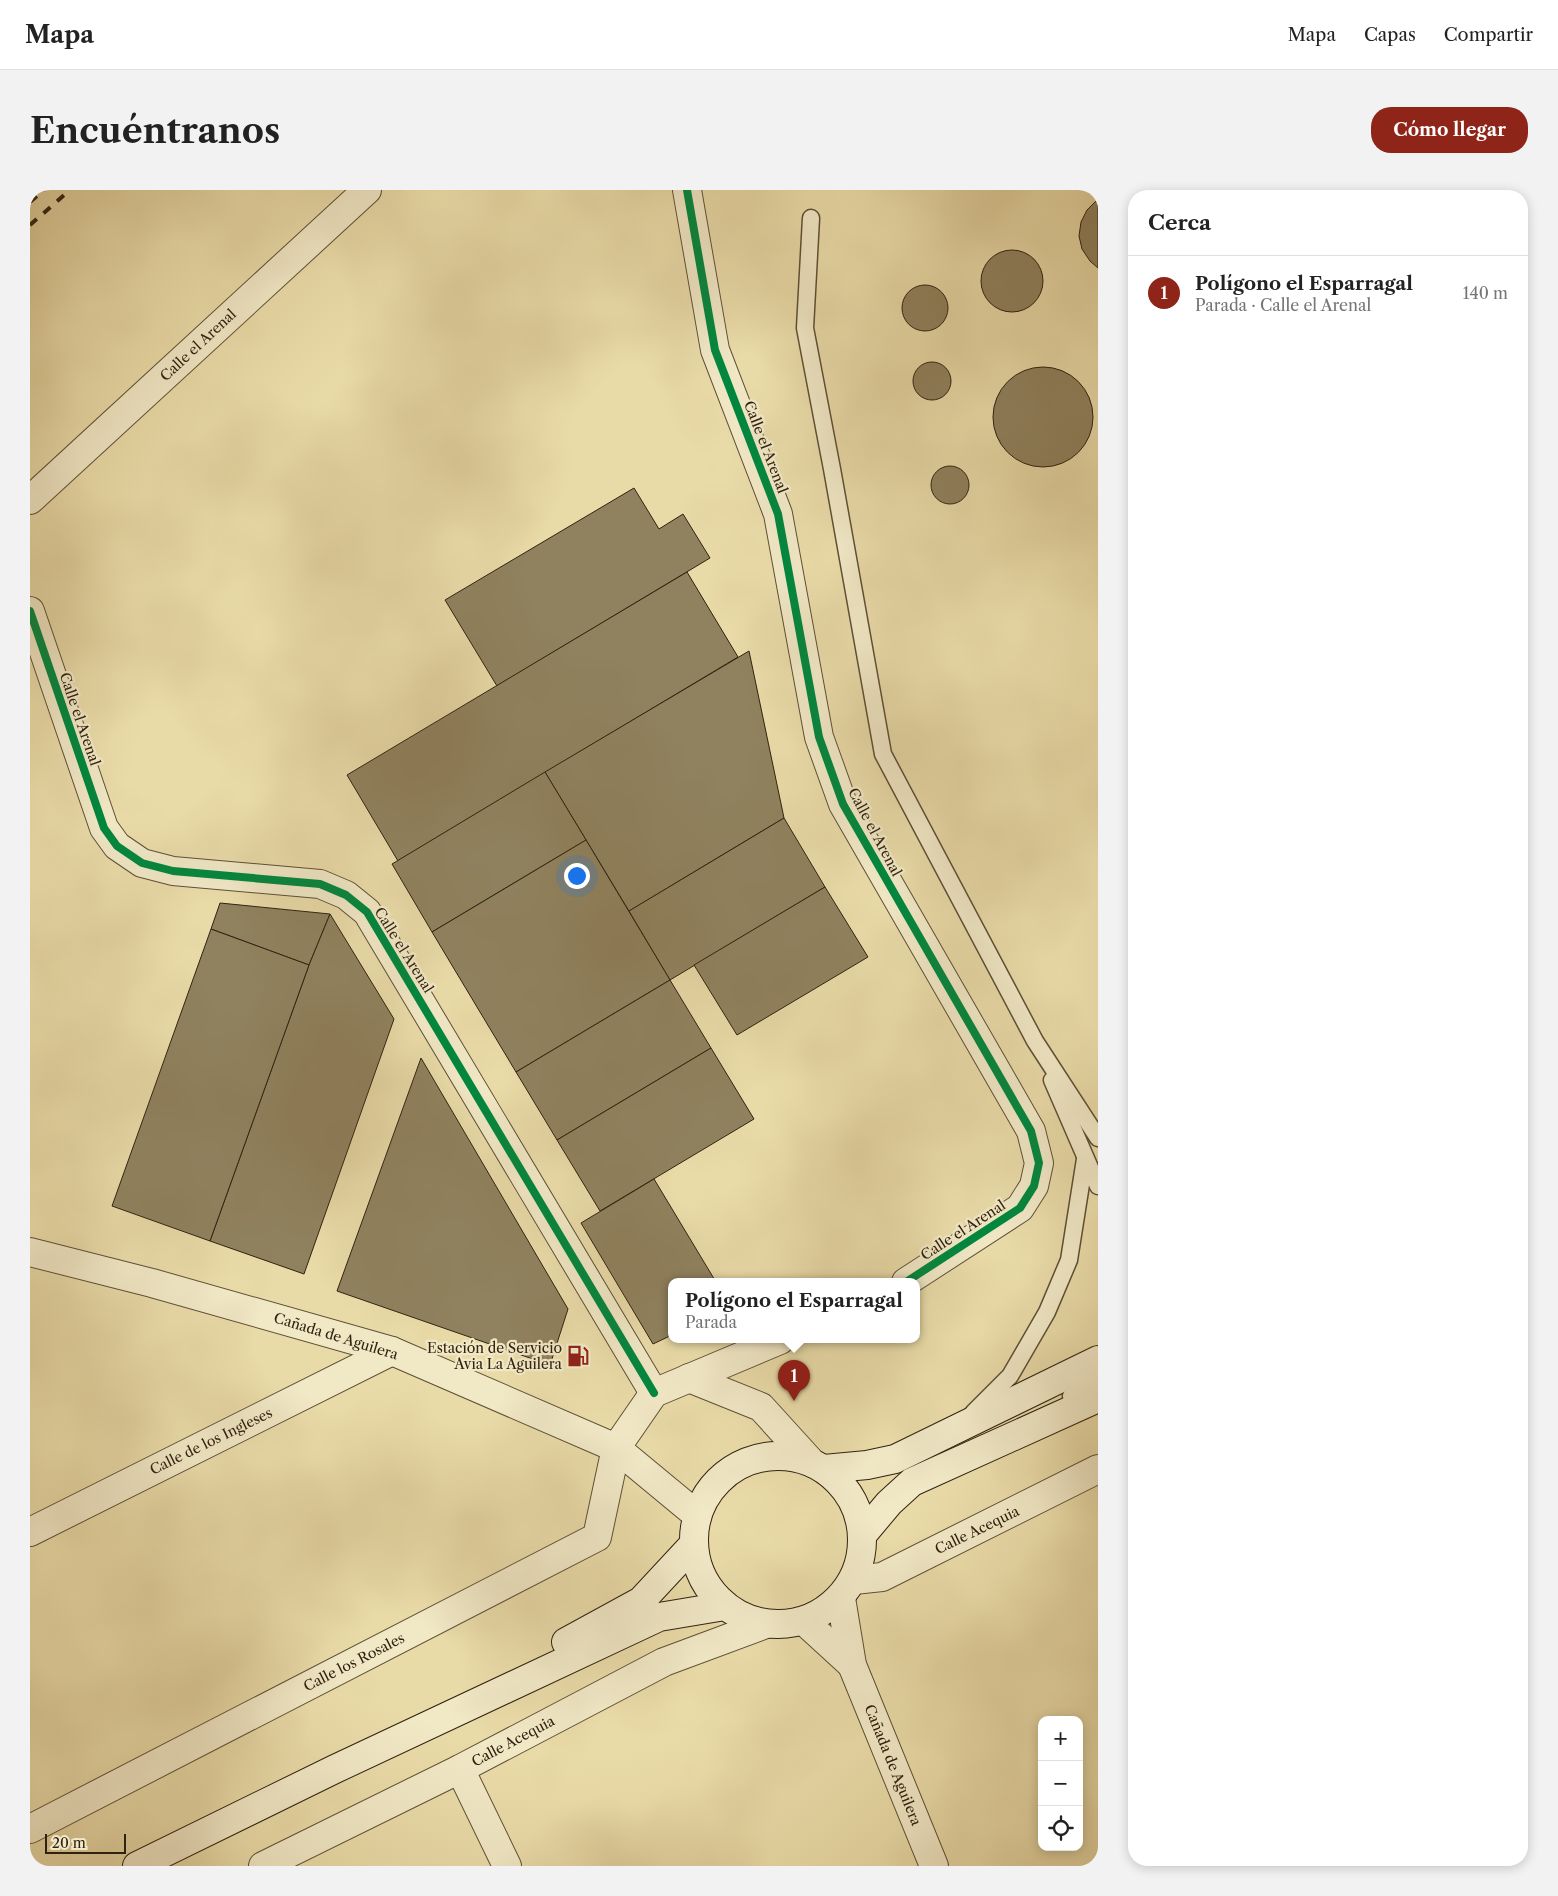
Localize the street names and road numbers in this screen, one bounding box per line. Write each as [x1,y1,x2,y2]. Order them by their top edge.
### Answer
street label: Calle el Arenal [156,305,240,385]
street label: Calle el Arenal [740,398,792,496]
street label: Calle el Arenal [56,670,104,768]
street label: Calle el Arenal [844,785,906,879]
street label: Calle el Arenal [371,904,437,996]
street label: Calle el Arenal [917,1196,1009,1264]
street label: Cañada de Aguilera [272,1309,401,1364]
street label: Calle de los Ingleses [147,1403,275,1479]
street label: Calle Acequia [932,1502,1023,1558]
street label: Calle los Rosales [300,1629,408,1695]
street label: Cañada de Aguilera [860,1702,926,1829]
street label: Calle Acequia [468,1711,558,1770]

